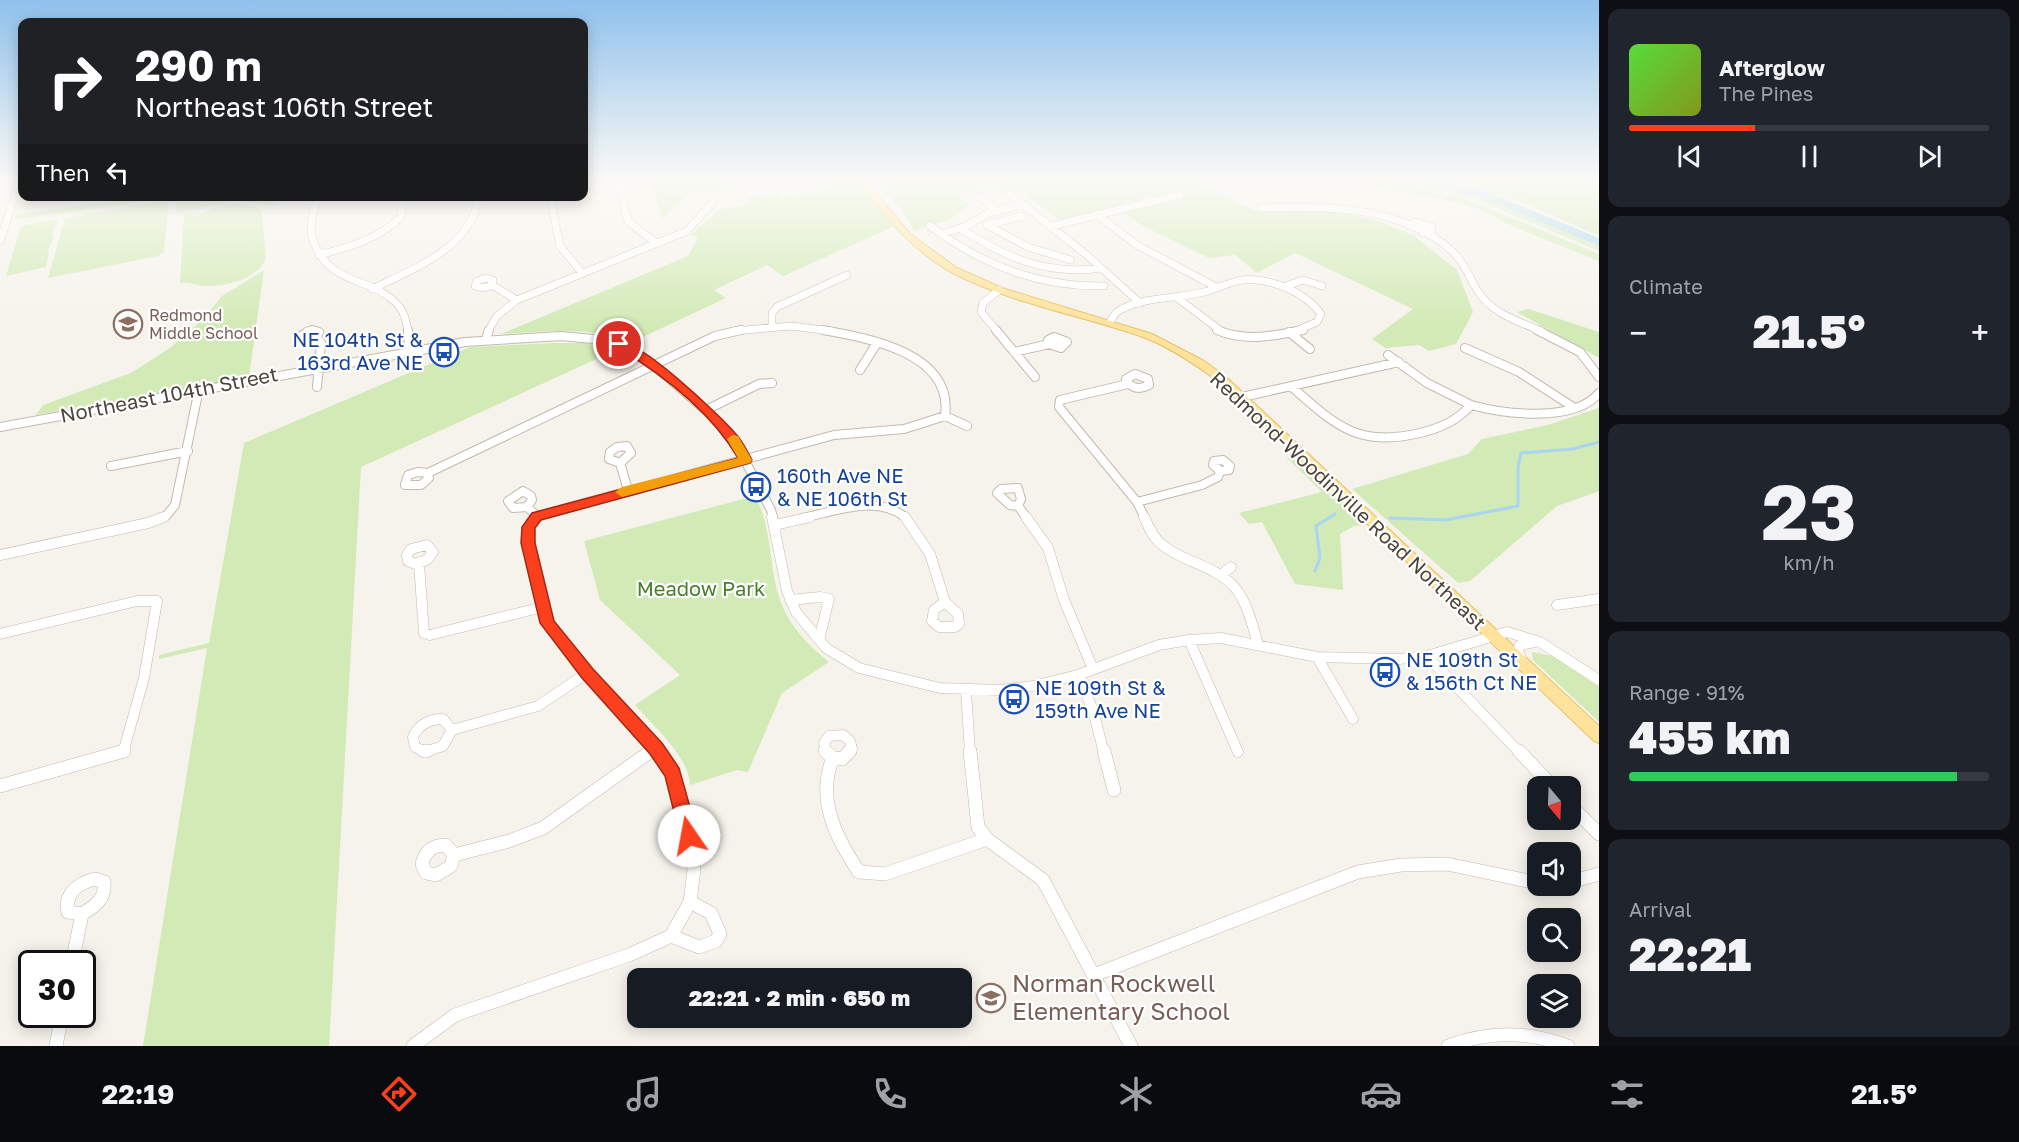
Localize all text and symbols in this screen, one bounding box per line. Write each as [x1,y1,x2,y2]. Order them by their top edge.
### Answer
text: 290 m [135,40,262,90]
icon: right [36,42,114,120]
text: Afterglow [1719,54,1825,81]
text: The Pines [1719,81,1813,105]
text: Northeast 106th Street [135,91,433,123]
icon: previous [1673,140,1706,173]
icon: pause [1793,140,1826,173]
icon: next [1913,140,1946,173]
icon: left [101,156,134,189]
text: Then [36,159,89,186]
text: Climate [1629,274,1703,298]
text: 21.5° [1753,304,1865,358]
place label: Redmond Middle School [149,305,258,343]
school or university icon: Redmond Middle School [112,308,144,340]
text: − [1629,313,1647,352]
text: + [1971,313,1989,352]
pin [593,318,644,369]
place label: NE 104th St & 163rd Ave NE [292,327,424,374]
icon: arrive [602,327,635,360]
bus stop icon: NE 104th St & 163rd Ave NE [428,336,460,368]
street label: Northeast 104th Street [58,361,280,427]
street label: Redmond-Woodinville Road Northeast [1206,366,1491,635]
place label: 160th Ave NE & NE 106th St [777,463,908,510]
text: 23 [1761,464,1857,557]
bus stop icon: 160th Ave NE & NE 106th St [740,471,772,503]
text: km/h [1784,550,1834,574]
park label: Meadow Park [637,576,765,600]
place label: NE 109th St & 156th Ct NE [1406,647,1537,694]
bus stop icon: NE 109th St & 156th Ct NE [1369,656,1401,688]
place label: NE 109th St & 159th Ave NE [1035,675,1166,722]
text: Range · 91% [1629,680,1745,704]
bus stop icon: NE 109th St & 159th Ave NE [998,683,1030,715]
text: 455 km [1629,710,1791,764]
north arrow [1527,776,1581,830]
map controls [1527,776,1581,1028]
position arrow [657,804,721,868]
button: sound [1527,842,1581,896]
text: Arrival [1629,897,1692,921]
button: search [1527,908,1581,962]
text: 22:21 [1629,927,1751,981]
speed limit sign: 30 [18,950,96,1028]
place label: Norman Rockwell Elementary School [1012,968,1230,1025]
button: layers [1527,974,1581,1028]
school or university icon: Norman Rockwell Elementary School [975,982,1007,1014]
text: 22:21 · 2 min · 650 m [689,984,910,1011]
icon: directions [378,1073,420,1115]
icon: music [623,1073,665,1115]
icon: phone [869,1073,911,1115]
icon: climate [1115,1073,1157,1115]
icon: car [1360,1073,1402,1115]
icon: filters [1606,1073,1648,1115]
text: 22:19 [102,1078,174,1110]
text: 21.5° [1851,1078,1917,1110]

